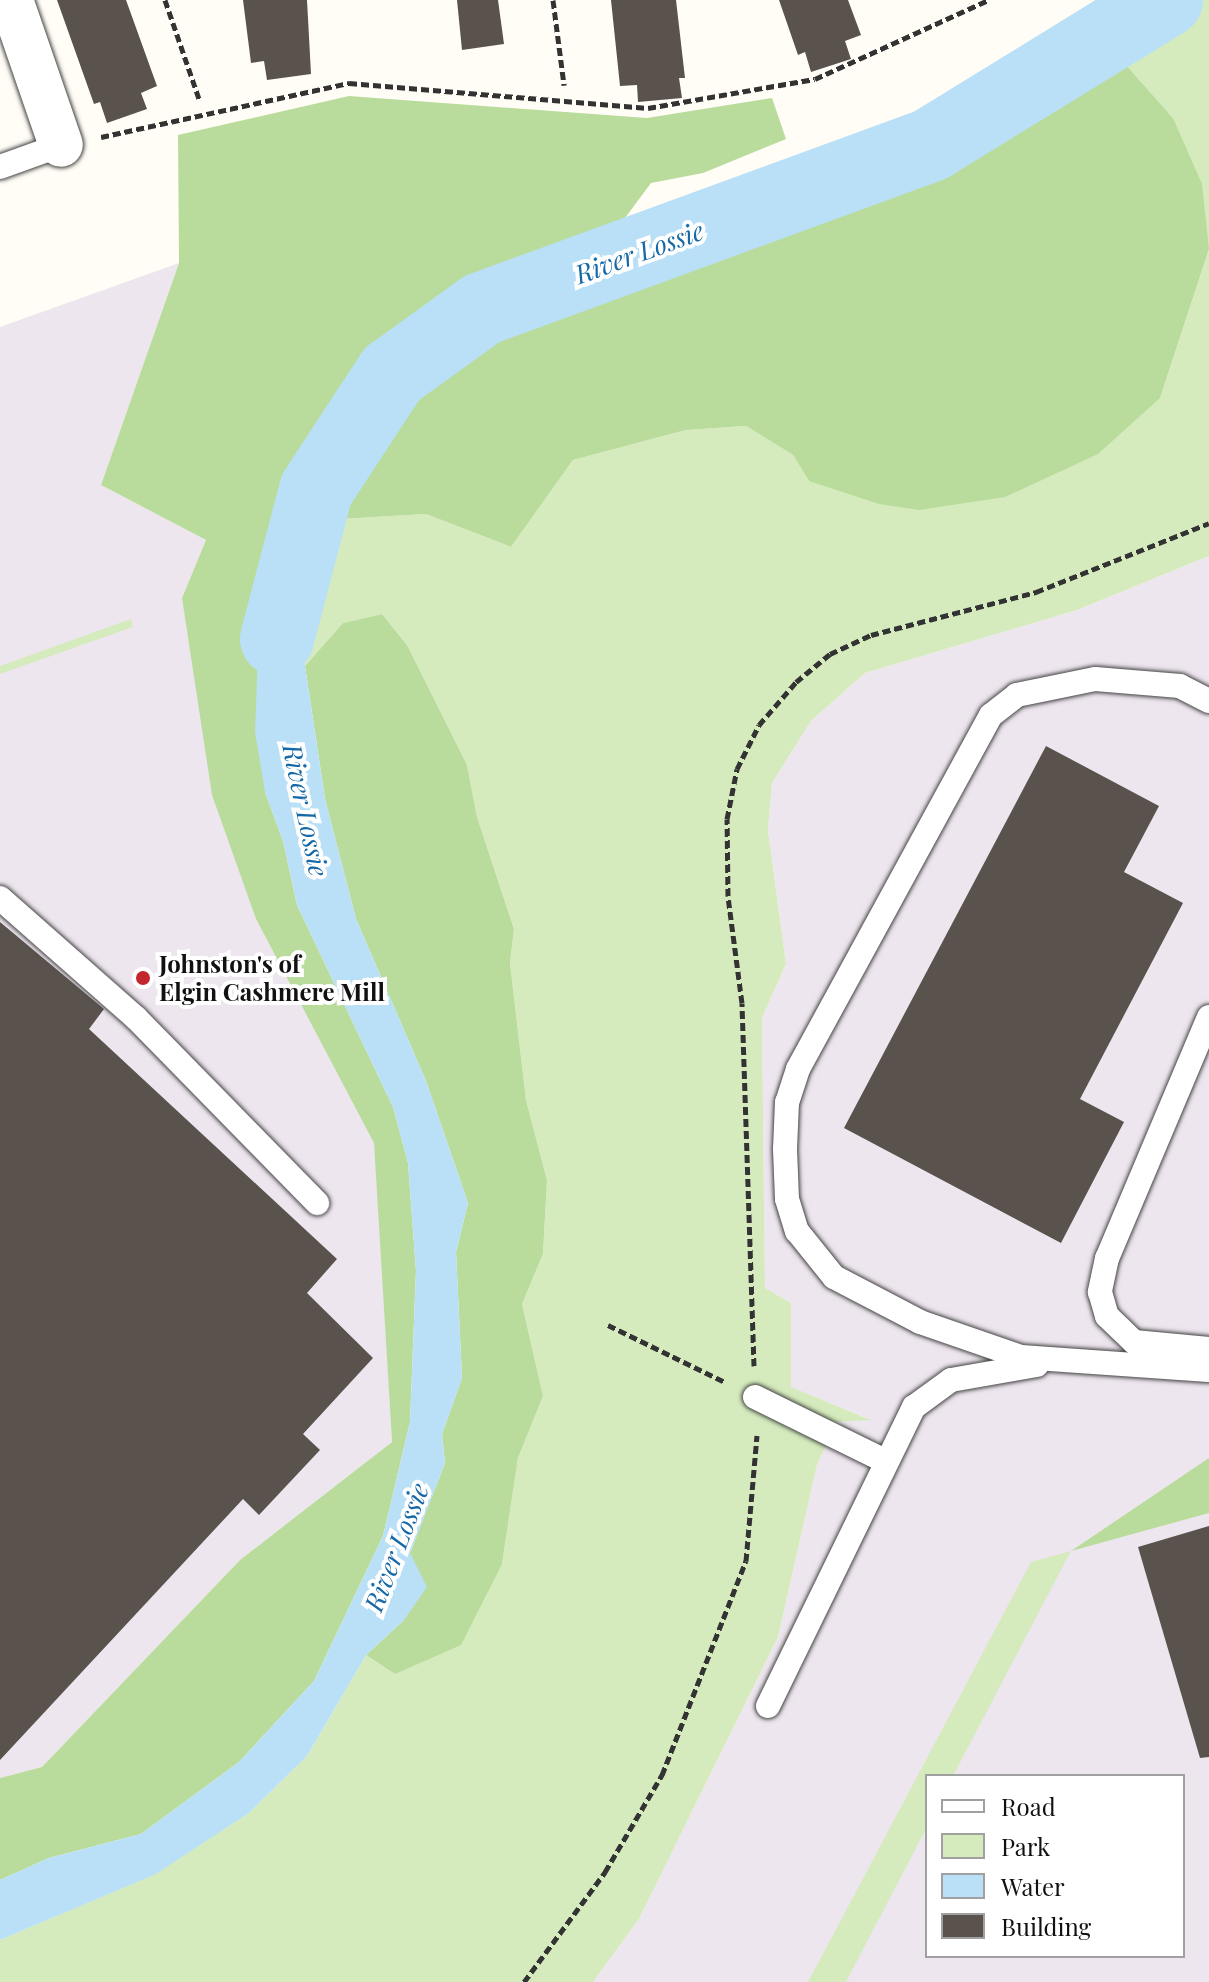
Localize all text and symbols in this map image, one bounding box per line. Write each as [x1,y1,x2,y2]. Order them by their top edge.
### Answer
water label: River Lossie [570,214,708,290]
water label: River Lossie [277,741,335,879]
place label: Johnston's of Elgin Cashmere Mill [159,950,385,1006]
marker: Johnston's of Elgin Cashmere Mill [134,969,152,987]
water label: River Lossie [357,1479,435,1615]
legend [925,1774,1185,1958]
text: Road [1001,1790,1056,1822]
text: Park [1001,1830,1050,1862]
text: Water [1001,1870,1065,1902]
text: Building [1001,1910,1091,1942]

